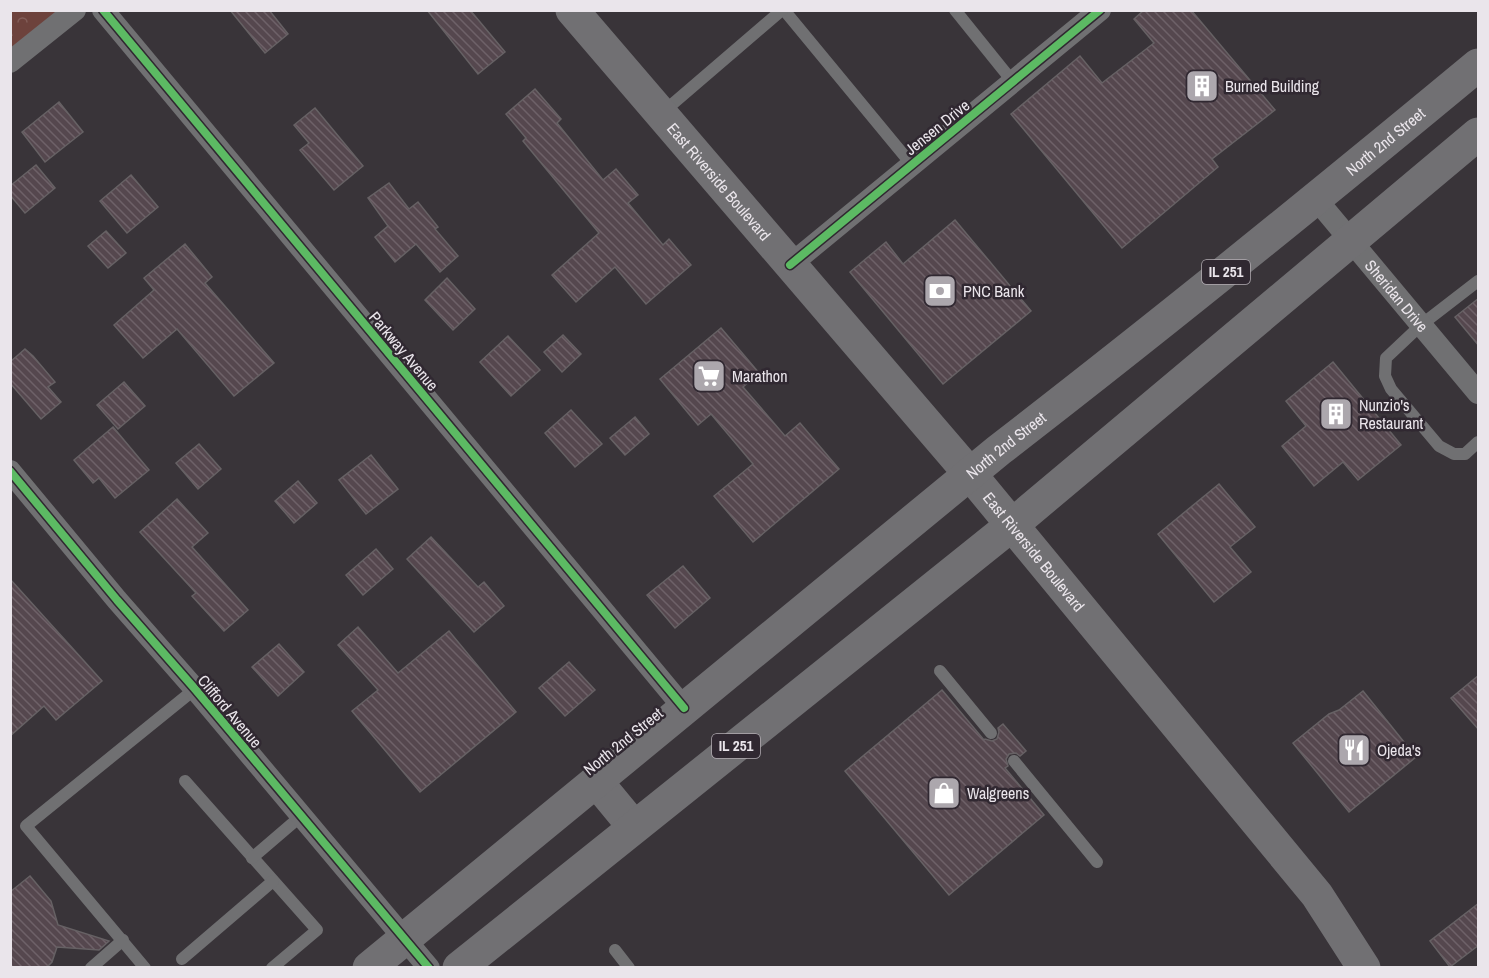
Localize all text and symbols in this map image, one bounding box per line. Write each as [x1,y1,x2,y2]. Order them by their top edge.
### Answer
building icon: Burned Building [1184,68,1220,104]
place label: Burned Building [1225,75,1320,97]
street label: Jensen Drive [900,94,974,160]
street label: North 2nd Street [1341,102,1430,181]
street label: East Riverside Boulevard [662,118,776,245]
street label: Sheridan Drive [1360,255,1434,337]
road number: IL 251 [1202,260,1250,284]
bank icon: PNC Bank [922,273,958,309]
place label: PNC Bank [963,280,1025,302]
street label: Parkway Avenue [364,307,444,395]
supermarket icon: Marathon [691,358,727,394]
place label: Marathon [732,365,787,387]
place label: Nunzio's Restaurant [1359,394,1424,434]
building icon: Nunzio's Restaurant [1318,396,1354,432]
street label: North 2nd Street [961,406,1051,484]
street label: East Riverside Boulevard [978,487,1090,616]
street label: Clifford Avenue [193,670,267,752]
street label: North 2nd Street [579,702,668,780]
restaurant icon: Ojeda's [1336,732,1372,768]
road number: IL 251 [712,734,760,758]
place label: Ojeda's [1377,739,1421,761]
shop icon: Walgreens [926,775,962,811]
place label: Walgreens [967,782,1029,804]

